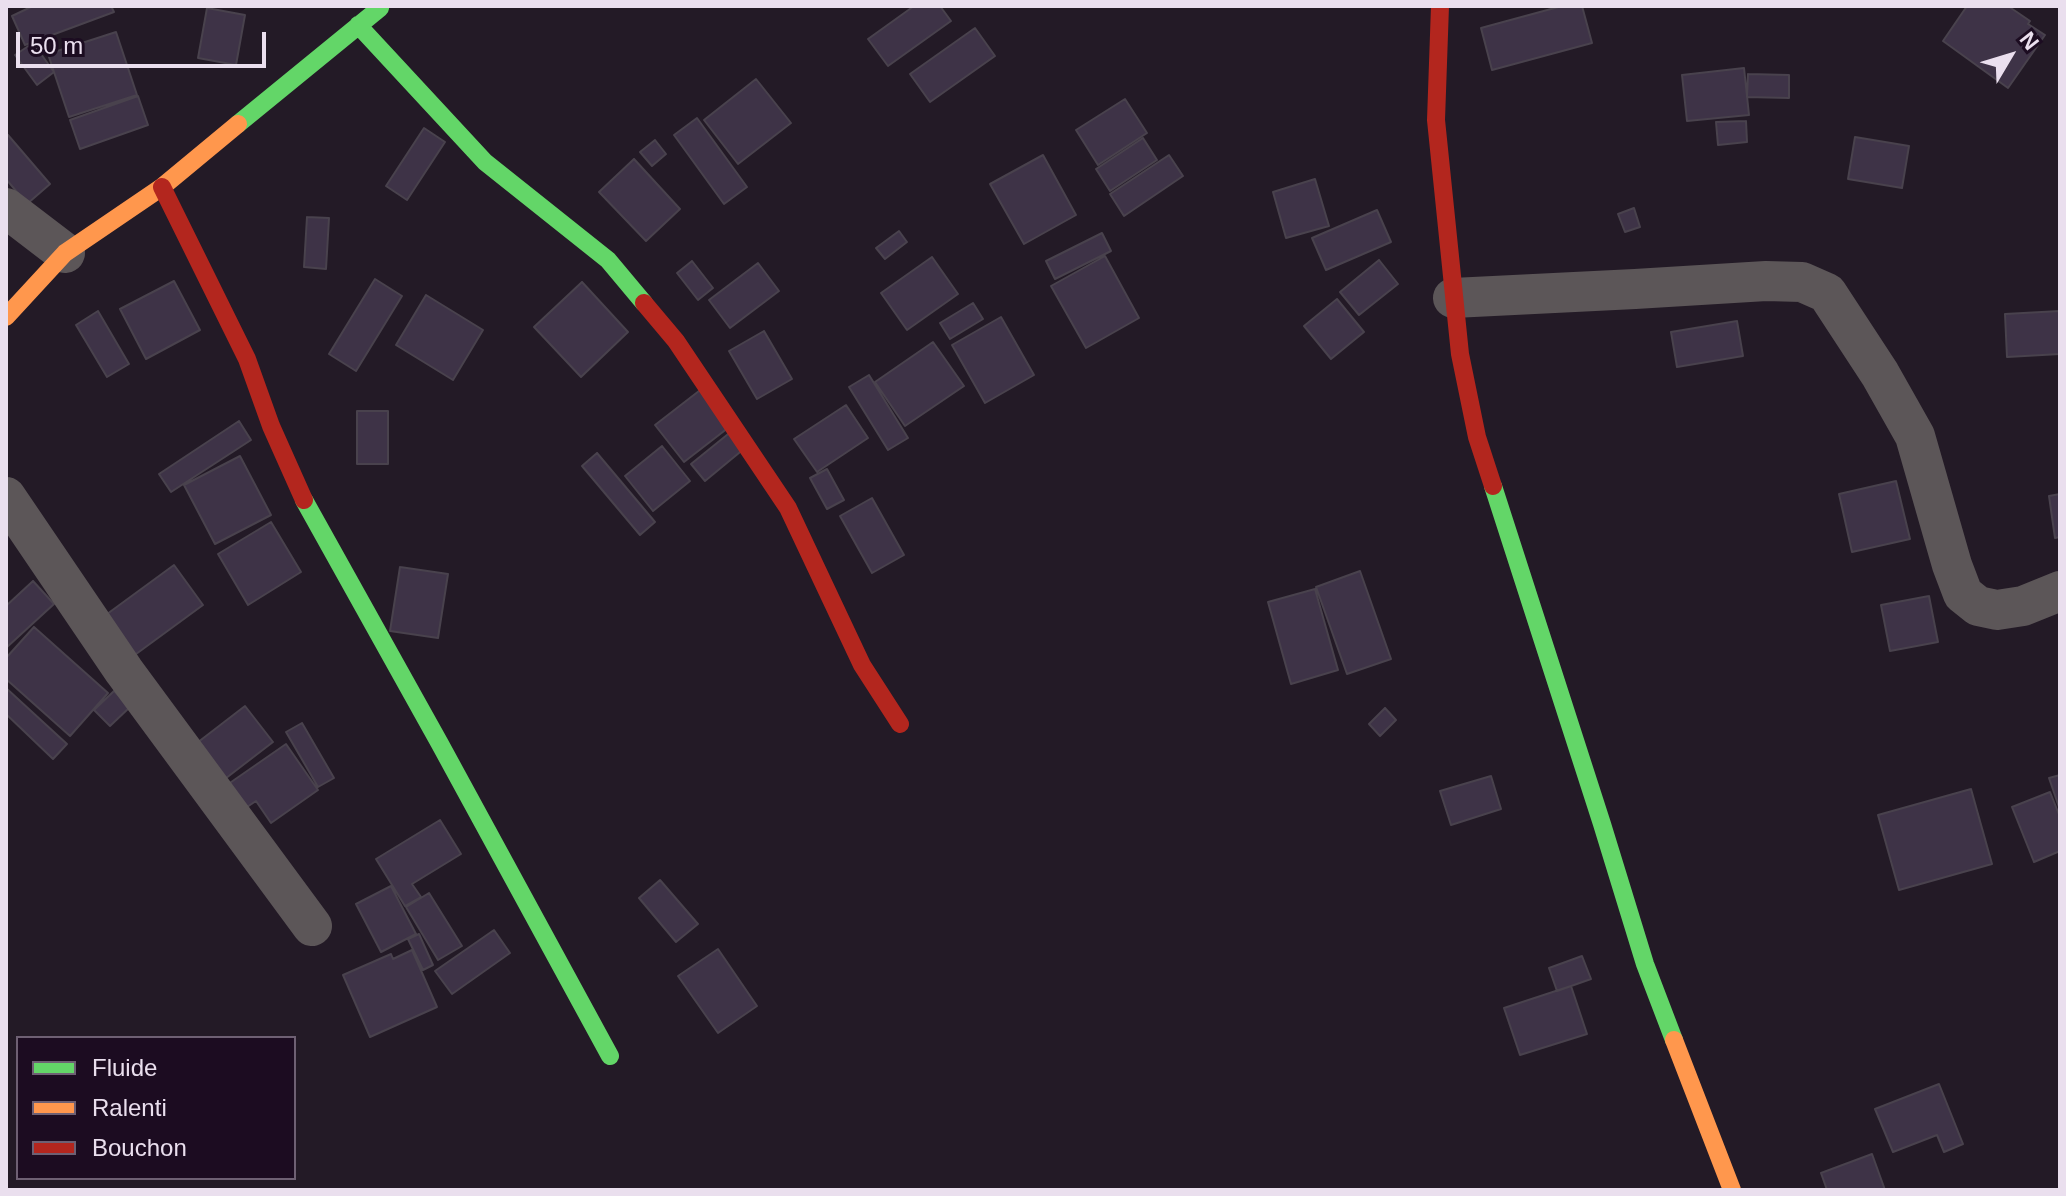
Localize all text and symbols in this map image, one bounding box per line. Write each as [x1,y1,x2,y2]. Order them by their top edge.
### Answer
scale bar [20,16,270,66]
north arrow [1970,16,2050,96]
text: N [2015,27,2044,55]
text: 50 m [30,32,83,59]
legend [16,1036,296,1180]
text: Fluide [92,1054,157,1081]
text: Ralenti [92,1094,167,1121]
text: Bouchon [92,1134,187,1161]

